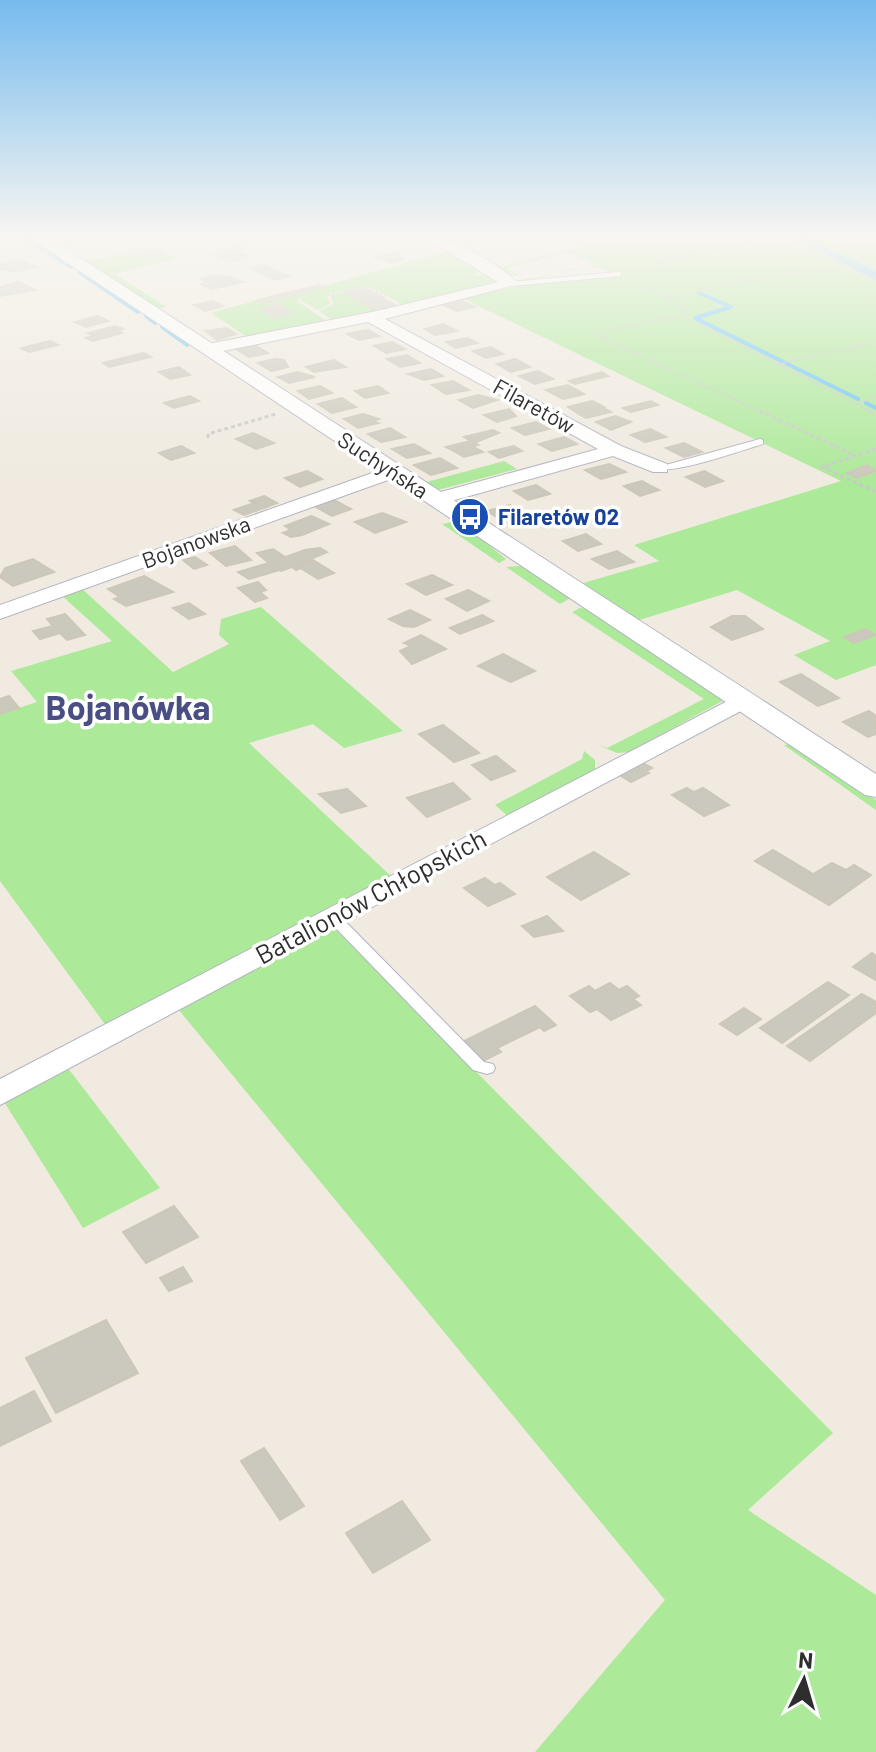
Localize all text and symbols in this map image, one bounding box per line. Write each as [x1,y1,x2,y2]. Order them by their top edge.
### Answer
street label: Filaretów [489,372,580,438]
street label: Suchyńska [334,425,434,503]
bus stop icon: Filaretów 02 [449,496,491,538]
place label: Filaretów 02 [498,503,619,529]
street label: Bojanowska [138,509,253,573]
district label: Bojanówka [46,686,210,727]
street label: Batalionów Chłopskich [250,822,491,970]
north arrow [764,1640,844,1720]
text: N [797,1645,814,1673]

